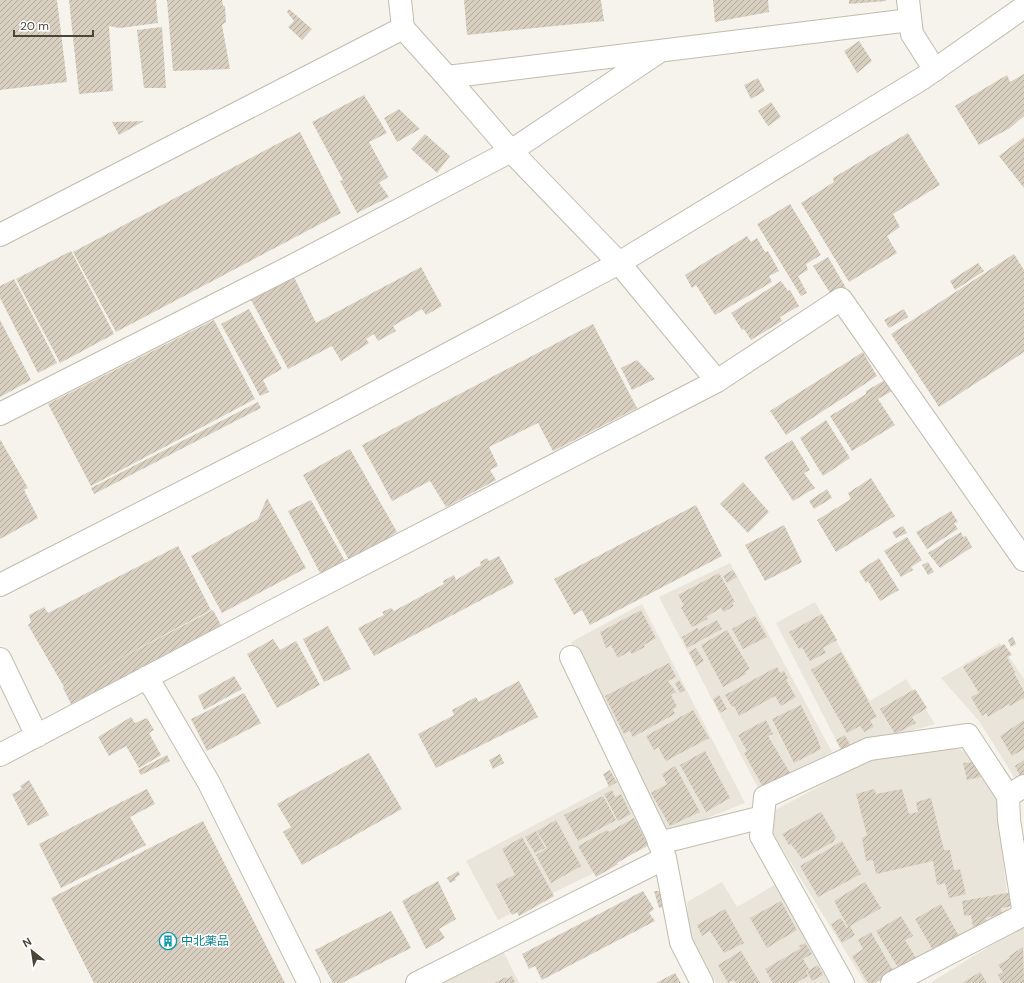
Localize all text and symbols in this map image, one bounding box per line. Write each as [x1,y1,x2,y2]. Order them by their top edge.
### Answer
scale bar [14,12,93,38]
text: 20 m [20,18,49,34]
north arrow [12,931,52,971]
building icon: 中北薬品 [158,931,178,951]
place label: 中北薬品 [181,933,229,949]
text: N [20,934,34,950]

